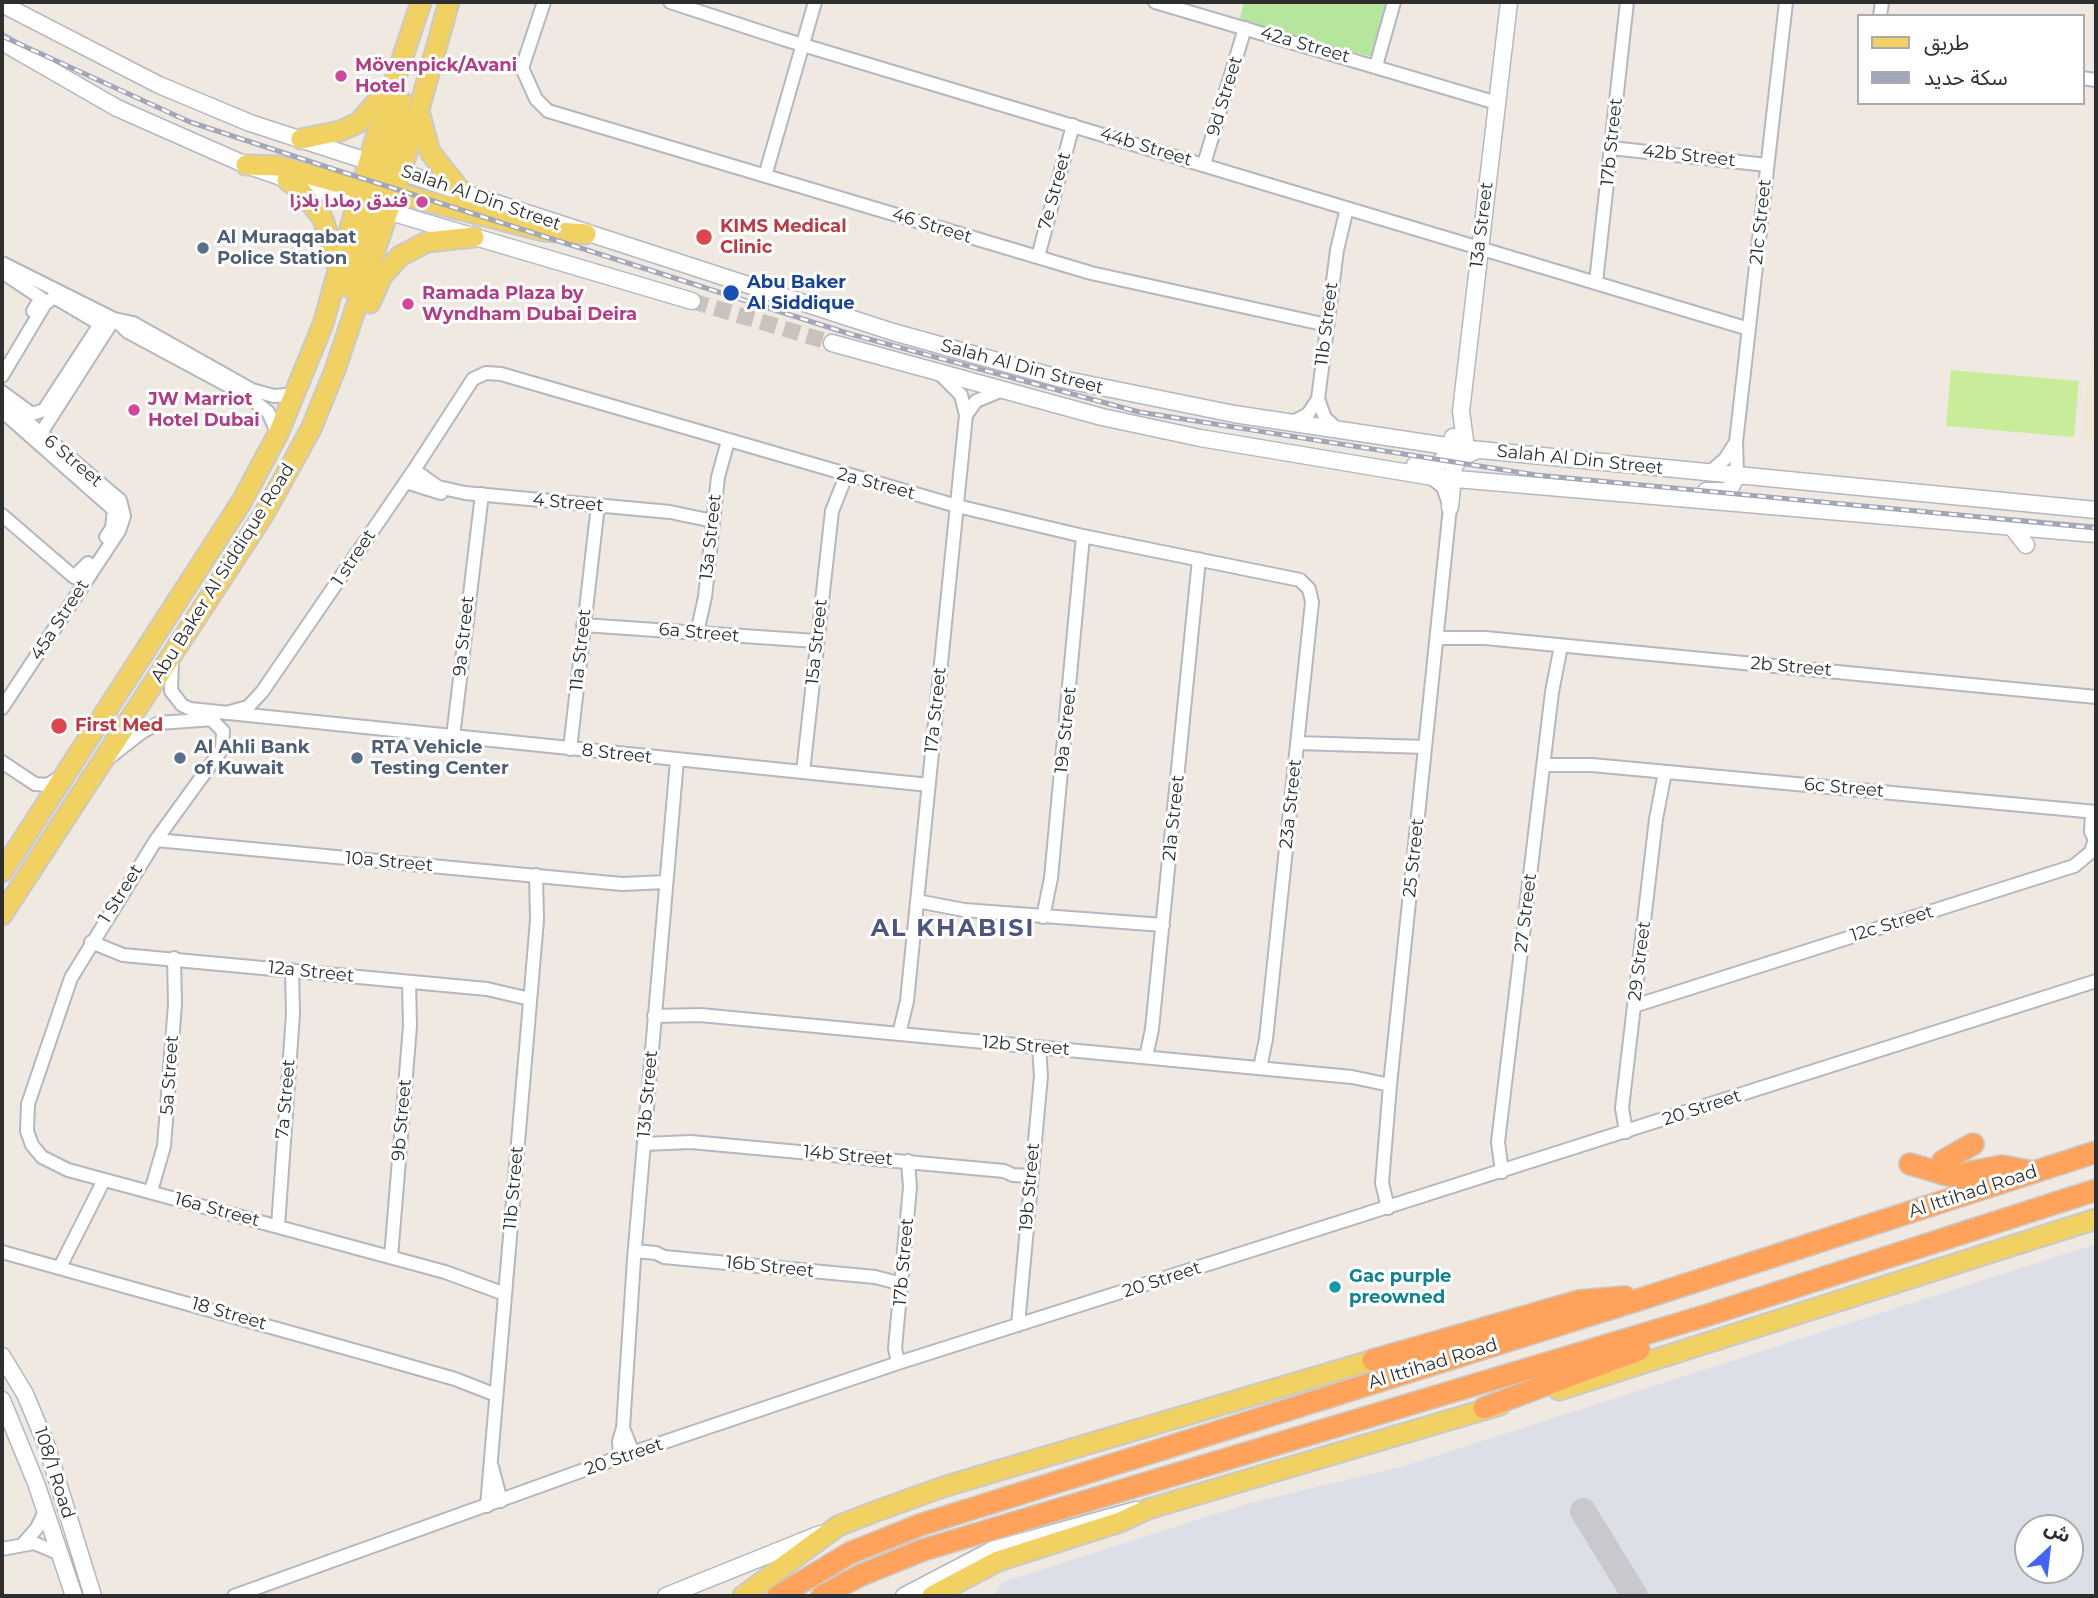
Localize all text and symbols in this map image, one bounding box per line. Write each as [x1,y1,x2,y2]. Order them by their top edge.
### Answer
legend [1856,14,2084,105]
street label: 42a Street [1258,22,1352,68]
text: طريق [1924,30,1969,55]
street label: 9d Street [1203,53,1247,139]
place label: Mövenpick/Avani Hotel [355,55,517,98]
text: سكة حديد [1924,65,2008,90]
marker: Mövenpick/Avani Hotel [333,68,349,84]
street label: 17b Street [1597,97,1627,187]
street label: 44b Street [1097,123,1195,171]
street label: 42b Street [1641,140,1737,172]
street label: 7e Street [1034,150,1076,232]
street label: Salah Al Din Street [398,161,564,235]
street label: 21c Street [1746,178,1776,266]
street label: 13a Street [1466,181,1498,269]
place label: فندق رمادا بلازا [290,191,408,213]
marker: فندق رمادا بلازا [414,194,430,210]
street label: 46 Street [890,204,974,248]
place label: KIMS Medical Clinic [720,216,847,258]
place label: Al Muraqqabat Police Station [217,227,356,270]
marker: KIMS Medical Clinic [694,227,714,247]
marker: Al Muraqqabat Police Station [195,240,211,256]
place label: Abu Baker Al Siddique [747,272,855,314]
street label: 11b Street [1311,281,1343,367]
place label: Ramada Plaza by Wyndham Dubai Deira [422,283,637,326]
marker: Abu Baker Al Siddique [721,283,741,303]
marker: Ramada Plaza by Wyndham Dubai Deira [400,296,416,312]
street label: Salah Al Din Street [938,335,1106,399]
place label: JW Marriot Hotel Dubai [148,389,260,432]
marker: JW Marriot Hotel Dubai [126,402,142,418]
street label: 6 Street [39,430,107,492]
street label: Salah Al Din Street [1496,441,1664,479]
street label: Abu Baker Al Siddique Road [147,460,299,686]
street label: 2a Street [835,463,917,505]
street label: 4 Street [532,489,604,517]
street label: 13a Street [696,493,726,581]
street label: 1 street [327,526,381,590]
street label: 45a Street [26,576,94,664]
street label: 9a Street [449,595,479,677]
street label: 15a Street [802,598,832,686]
street label: 11a Street [566,608,596,692]
street label: 6a Street [658,619,740,647]
street label: 2b Street [1749,653,1833,681]
street label: 17a Street [921,666,951,754]
street label: 19a Street [1051,686,1081,774]
place label: First Med [75,715,163,737]
marker: First Med [49,716,69,736]
place label: Al Ahli Bank of Kuwait [194,737,310,780]
place label: RTA Vehicle Testing Center [371,737,509,780]
street label: 8 Street [581,740,653,768]
marker: Al Ahli Bank of Kuwait [172,750,188,766]
marker: RTA Vehicle Testing Center [349,750,365,766]
street label: 23a Street [1276,758,1306,850]
street label: 21a Street [1159,774,1189,862]
street label: 6c Street [1803,774,1885,802]
street label: 25 Street [1399,817,1429,899]
street label: 10a Street [344,847,434,877]
street label: 1 Street [94,860,148,928]
street label: 27 Street [1510,872,1542,954]
street label: 12c Street [1848,901,1936,947]
district label: AL KHABISI [872,915,1034,943]
street label: 29 Street [1624,920,1656,1002]
street label: 12a Street [267,957,355,987]
street label: 12b Street [981,1031,1071,1061]
street label: 5a Street [156,1034,184,1116]
street label: 13b Street [633,1049,663,1139]
street label: 7a Street [272,1058,300,1140]
street label: 9b Street [388,1078,416,1162]
street label: 20 Street [1660,1085,1744,1131]
street label: 14b Street [802,1141,894,1171]
street label: 19b Street [1015,1142,1045,1232]
street label: 11b Street [500,1145,528,1231]
street label: Al Ittihad Road [1906,1161,2040,1223]
street label: 16a Street [172,1188,262,1232]
street label: 17b Street [889,1217,919,1307]
street label: 16b Street [725,1252,815,1282]
street label: 20 Street [1120,1257,1204,1303]
place label: Gac purple preowned [1349,1266,1451,1308]
marker: Gac purple preowned [1327,1279,1343,1295]
street label: 18 Street [189,1293,269,1335]
street label: Al Ittihad Road [1366,1334,1500,1394]
street label: 108/1 Road [29,1425,79,1521]
street label: 20 Street [582,1434,666,1480]
north arrow [2014,1514,2084,1584]
text: ش [2041,1515,2075,1548]

